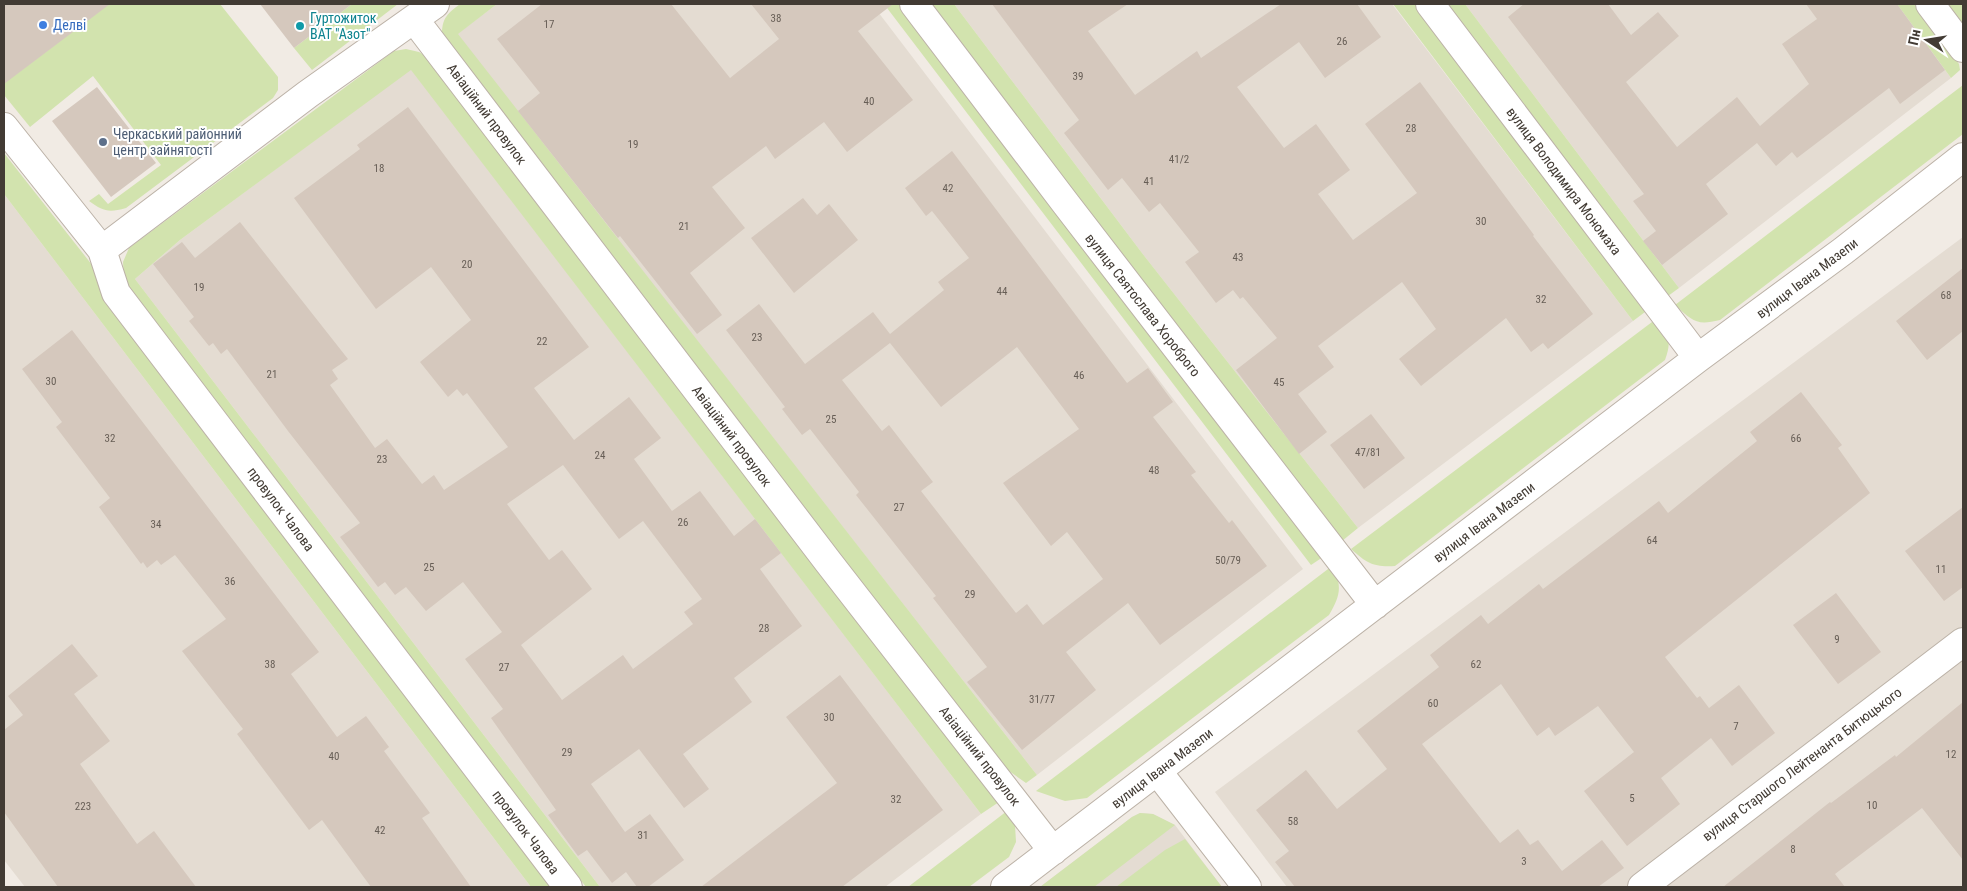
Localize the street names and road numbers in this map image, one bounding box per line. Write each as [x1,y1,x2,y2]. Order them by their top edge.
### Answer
street label: Авіаційний провулок [444,61,530,168]
street label: вулиця Володимира Мономаха [1503,104,1625,258]
street label: вулиця Святослава Хороброго [1082,230,1204,380]
street label: вулиця Івана Мазепи [1753,235,1861,321]
street label: Авіаційний провулок [689,383,775,490]
street label: провулок Чалова [244,464,318,554]
street label: вулиця Івана Мазепи [1430,479,1538,565]
street label: вулиця Старшого Лейтенанта Битюцького [1699,684,1905,844]
street label: Авіаційний провулок [936,703,1024,809]
street label: вулиця Івана Мазепи [1108,725,1216,811]
street label: провулок Чалова [489,787,563,877]

